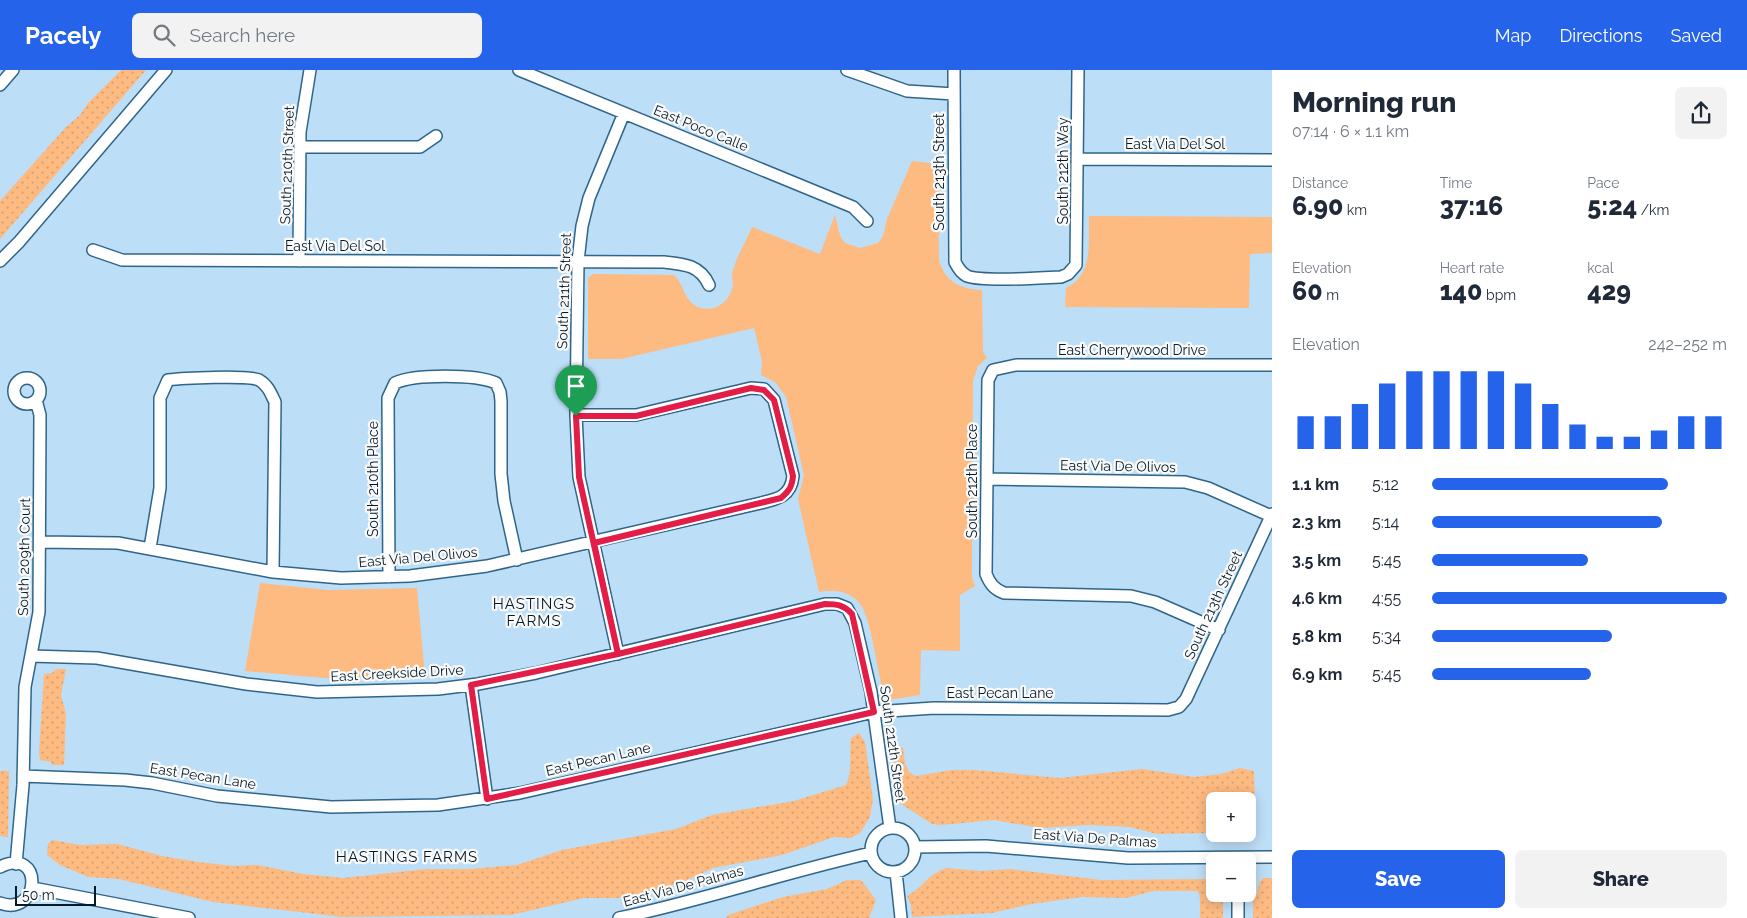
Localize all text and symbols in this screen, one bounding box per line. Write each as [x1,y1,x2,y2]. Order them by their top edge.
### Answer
search box [132,13,482,58]
text: Pacely [25,21,102,50]
icon: search [150,21,178,49]
text: Search here [190,24,295,46]
text: Map [1495,25,1531,46]
text: Directions [1559,25,1643,46]
text: Saved [1671,25,1722,46]
text: Morning run [1292,86,1456,119]
button: share [1675,87,1727,139]
street label: East Poco Calle [651,102,751,154]
street label: South 210th Street [277,105,297,225]
street label: South 213th Street [931,113,947,231]
street label: South 212th Way [1055,117,1071,224]
text: 07:14 · 6 × 1.1 km [1292,122,1409,141]
street label: East Via Del Sol [1125,136,1225,152]
text: Distance [1292,175,1348,191]
text: Time [1440,175,1472,191]
text: Pace [1587,175,1619,191]
text: 6.90 [1292,191,1343,221]
text: 37:16 [1440,191,1503,221]
text: 5:24 [1587,191,1637,221]
text: km [1343,202,1367,218]
text: /km [1637,202,1669,218]
street label: South 211th Street [554,232,574,349]
street label: East Via Del Sol [285,238,385,254]
text: Elevation [1292,260,1351,276]
text: Heart rate [1440,260,1504,276]
text: kcal [1587,260,1614,276]
text: 60 [1292,276,1323,306]
text: 140 [1440,276,1482,306]
text: 429 [1587,276,1631,306]
text: m [1323,287,1339,303]
text: bpm [1482,287,1516,303]
text: Elevation [1292,335,1360,354]
text: 242–252 m [1648,335,1727,354]
street label: East Cherrywood Drive [1058,342,1206,358]
pin [555,365,597,416]
icon: arrive [562,372,590,400]
street label: South 210th Place [365,421,381,537]
street label: South 212th Place [964,424,980,538]
street label: East Via De Olivos [1060,457,1176,475]
text: 1.1 km [1292,475,1339,494]
text: 5:12 [1372,475,1399,494]
street label: South 209th Court [15,498,33,616]
text: 2.3 km [1292,513,1341,532]
text: 5:14 [1372,513,1399,532]
street label: East Via Del Olivos [358,544,478,570]
street label: South 213th Street [1181,548,1245,662]
text: 3.5 km [1292,551,1341,570]
text: 5:45 [1372,551,1401,570]
text: 4.6 km [1292,589,1342,608]
text: 4:55 [1372,589,1401,608]
district label: HASTINGS FARMS [493,595,575,630]
text: 5.8 km [1292,627,1342,646]
text: 5:34 [1372,627,1401,646]
street label: East Creekside Drive [330,662,464,684]
text: 6.9 km [1292,665,1342,684]
text: 5:45 [1372,665,1401,684]
street label: South 212th Street [877,685,909,804]
street label: East Pecan Lane [946,685,1054,701]
street label: East Pecan Lane [544,739,652,779]
street label: East Pecan Lane [149,760,257,792]
map controls [1206,792,1256,902]
button: + [1206,792,1256,842]
street label: East Via De Palmas [1033,826,1157,850]
district label: HASTINGS FARMS [336,848,478,866]
button: Save [1292,850,1505,908]
button: Share [1515,850,1727,908]
button: − [1206,852,1256,902]
street label: East Via De Palmas [621,862,745,910]
scale bar [15,883,96,906]
text: 50 m [22,887,55,903]

